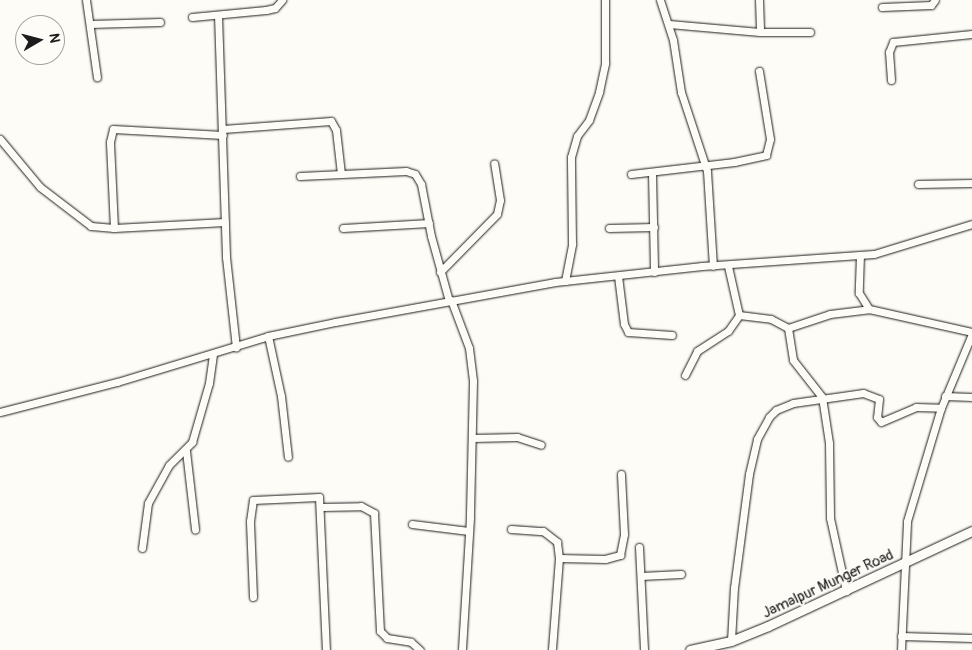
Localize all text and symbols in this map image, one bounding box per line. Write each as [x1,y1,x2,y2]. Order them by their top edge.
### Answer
north arrow [15,15,65,65]
text: N [45,32,63,44]
street label: Jamalpur Munger Road [760,546,896,622]

